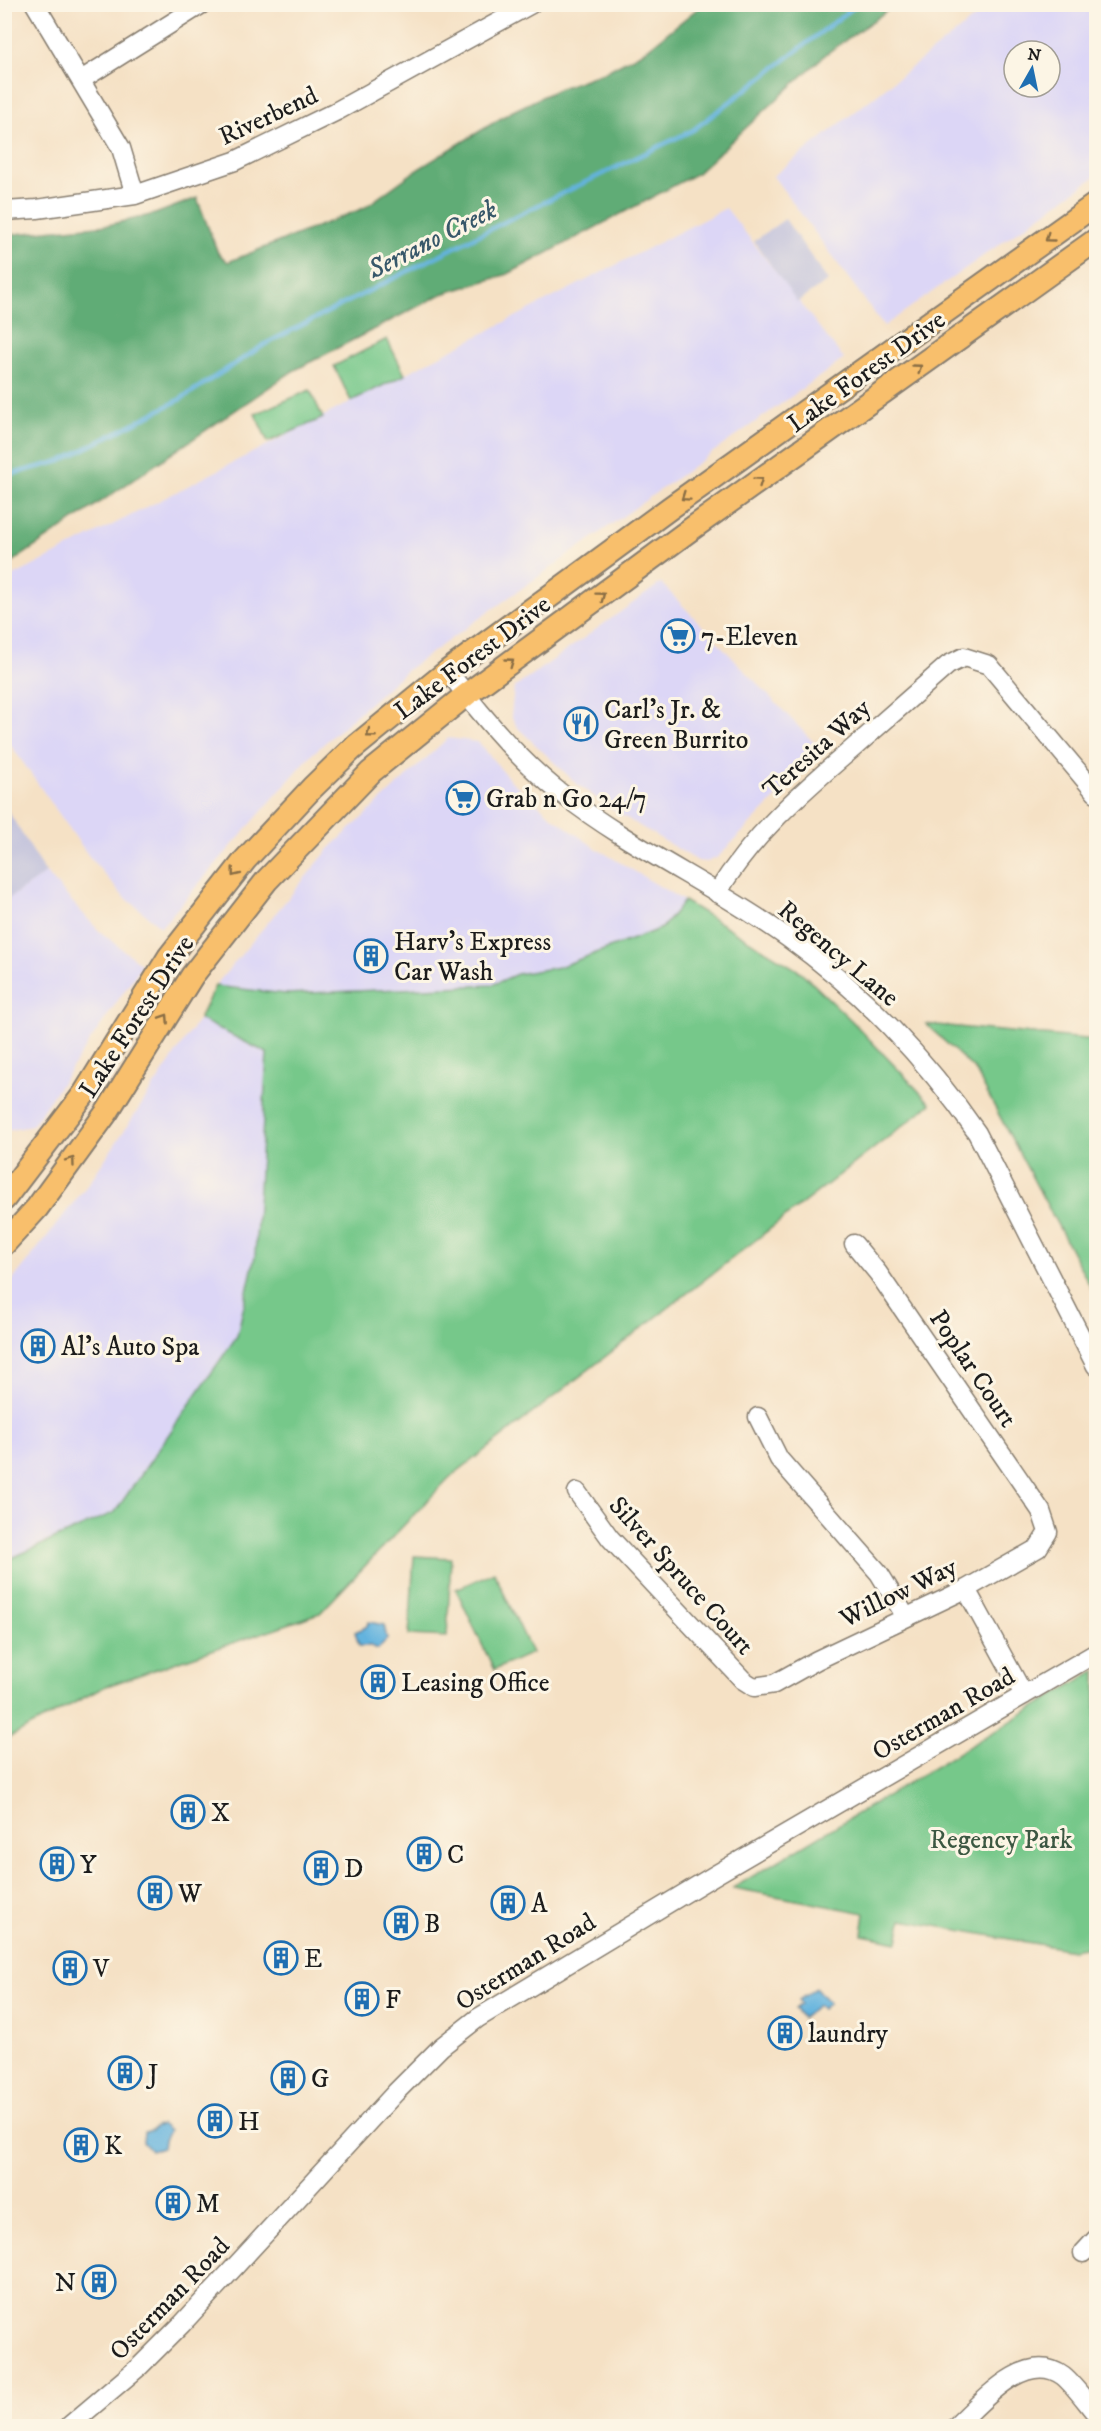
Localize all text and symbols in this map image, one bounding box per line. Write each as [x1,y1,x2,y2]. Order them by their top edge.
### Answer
north arrow [1002,39,1062,99]
text: N [1026,44,1042,66]
street label: Riverbend [214,79,323,154]
water label: Serrano Creek [361,192,504,287]
one-way arrow [1044,231,1055,242]
street label: Lake Forest Drive [781,304,952,441]
one-way arrow [912,364,923,375]
one-way arrow [753,478,764,489]
one-way arrow [681,490,692,501]
street label: Lake Forest Drive [388,589,558,728]
one-way arrow [595,592,606,603]
supermarket icon: 7-Eleven [660,618,696,654]
place label: 7-Eleven [701,621,798,654]
one-way arrow [504,659,515,670]
street label: Teresita Way [756,692,878,806]
place label: Carl's Jr. & Green Burrito [604,694,748,757]
restaurant icon: Carl's Jr. & Green Burrito [563,706,599,742]
one-way arrow [366,727,377,738]
supermarket icon: Grab n Go 24/7 [445,780,481,816]
place label: Grab n Go 24/7 [486,783,647,816]
one-way arrow [231,867,242,878]
street label: Regency Lane [771,894,905,1014]
place label: Harv's Express Car Wash [394,926,551,989]
street label: Lake Forest Drive [72,929,202,1104]
building icon: Harv's Express Car Wash [353,938,389,974]
one-way arrow [158,1014,169,1025]
one-way arrow [64,1156,75,1167]
street label: Poplar Court [921,1304,1024,1434]
building icon: Al's Auto Spa [20,1328,56,1364]
place label: Al's Auto Spa [61,1331,199,1364]
street label: Silver Spruce Court [601,1490,761,1662]
street label: Willow Way [834,1551,963,1636]
street label: Osterman Road [866,1660,1021,1768]
building icon: Leasing Office [360,1664,396,1700]
place label: Leasing Office [401,1667,549,1700]
building icon: X [170,1794,206,1830]
place label: X [211,1797,230,1830]
park label: Regency Park [930,1824,1072,1857]
building icon: C [406,1836,442,1872]
place label: C [447,1839,464,1872]
building icon: Y [39,1846,75,1882]
place label: Y [80,1849,97,1882]
building icon: D [303,1850,339,1886]
place label: D [344,1853,363,1886]
building icon: W [137,1875,173,1911]
place label: W [177,1878,203,1911]
building icon: A [490,1885,526,1921]
place label: A [531,1888,548,1921]
building icon: B [383,1905,419,1941]
street label: Osterman Road [449,1906,602,2019]
place label: B [424,1908,440,1941]
building icon: E [263,1940,299,1976]
place label: E [304,1943,322,1976]
building icon: V [52,1950,88,1986]
place label: V [92,1953,110,1986]
building icon: F [344,1981,380,2017]
place label: F [385,1984,401,2017]
building icon: laundry [767,2015,803,2051]
place label: laundry [808,2018,889,2051]
building icon: J [107,2055,143,2091]
place label: J [146,2058,158,2091]
building icon: G [270,2060,306,2096]
place label: G [311,2063,329,2096]
building icon: H [197,2103,233,2139]
place label: H [238,2106,260,2139]
building icon: K [63,2127,99,2163]
place label: K [104,2130,123,2163]
building icon: M [155,2185,191,2221]
place label: M [196,2188,220,2221]
street label: Osterman Road [103,2230,237,2368]
building icon: N [81,2264,117,2300]
place label: N [55,2267,76,2300]

